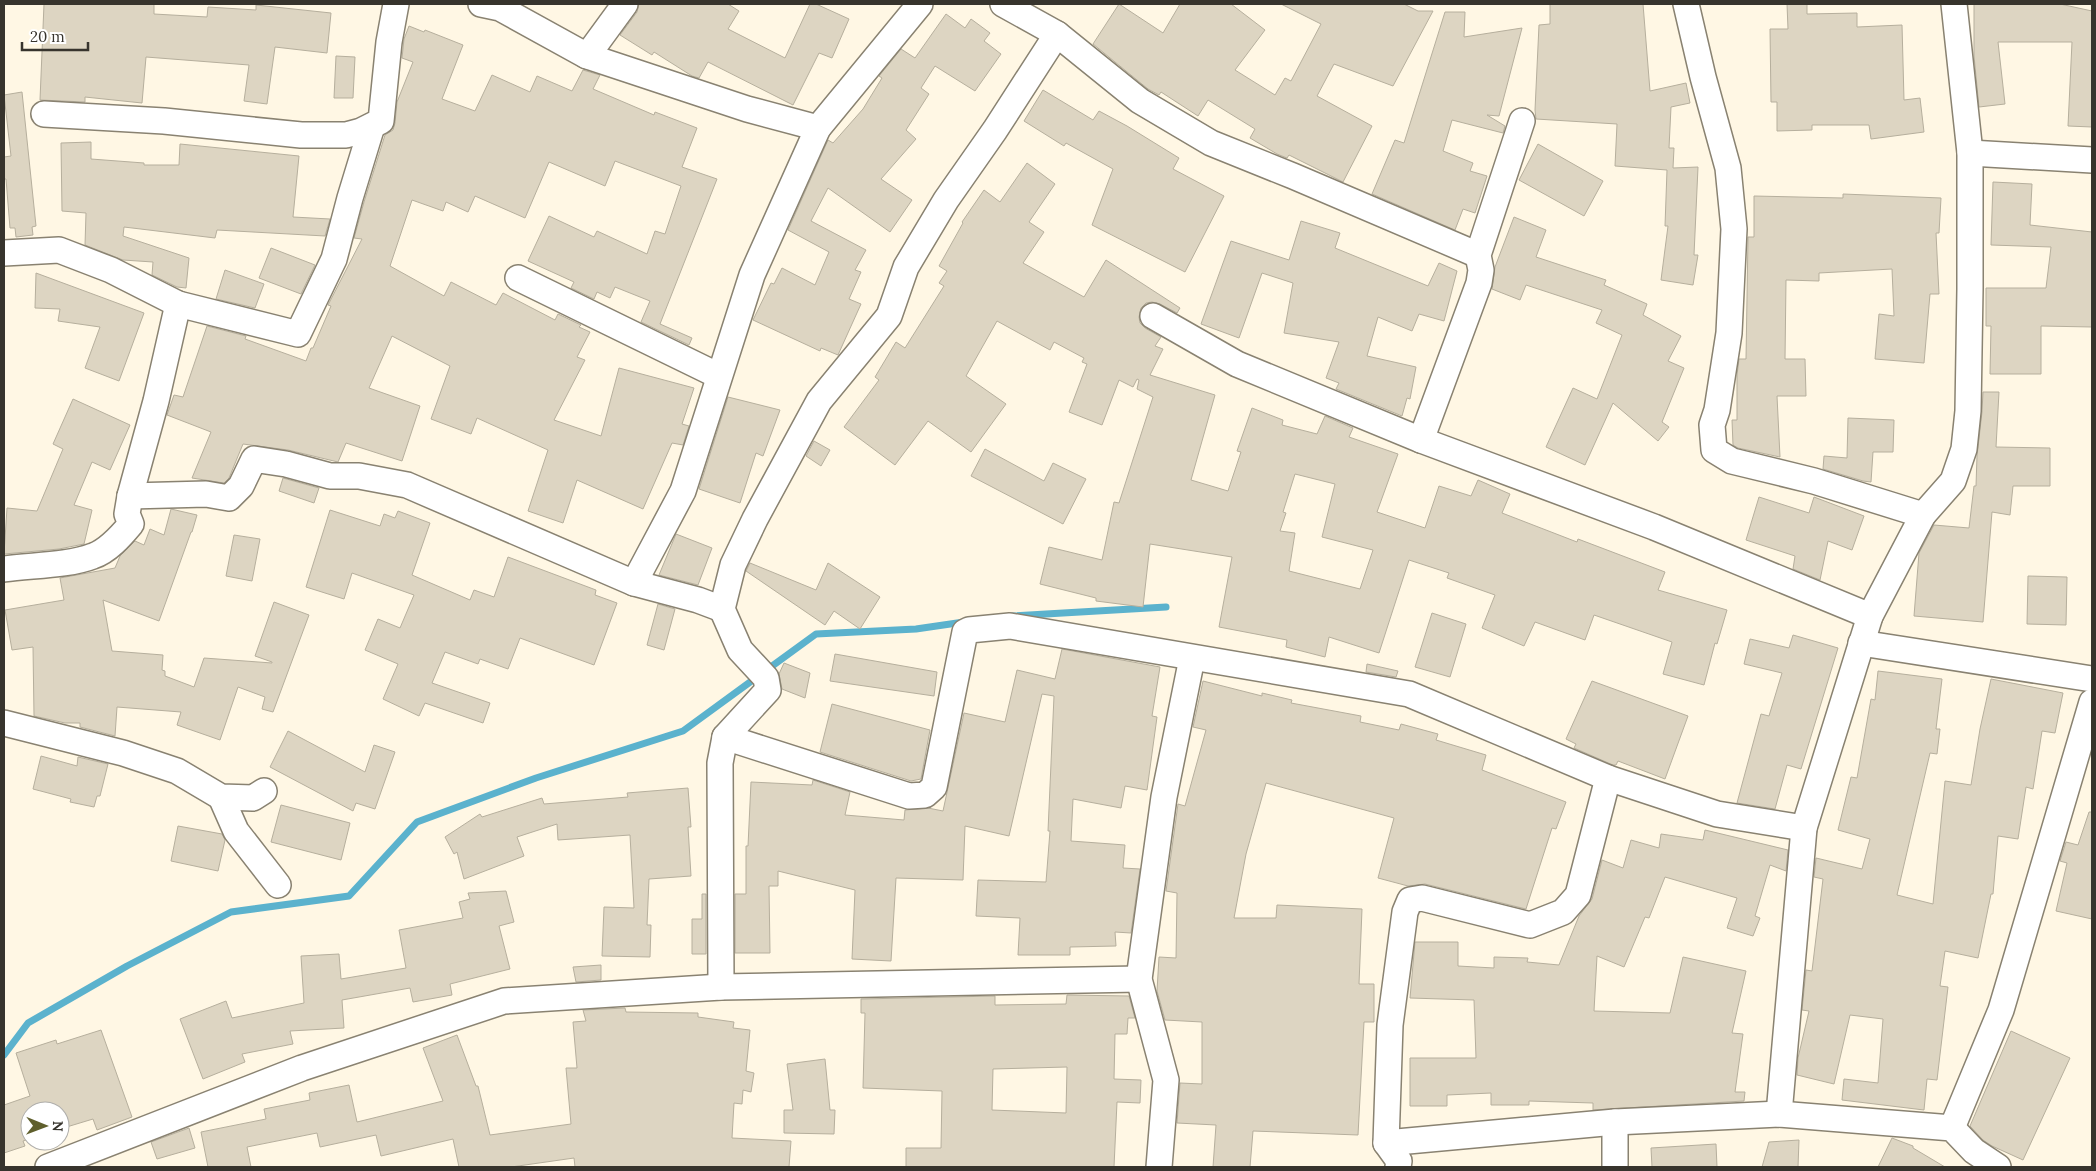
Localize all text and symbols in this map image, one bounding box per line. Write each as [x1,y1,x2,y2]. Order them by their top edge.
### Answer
scale bar [22,20,89,52]
text: 20 m [30,27,65,46]
north arrow [20,1101,70,1151]
text: N [49,1121,67,1132]

